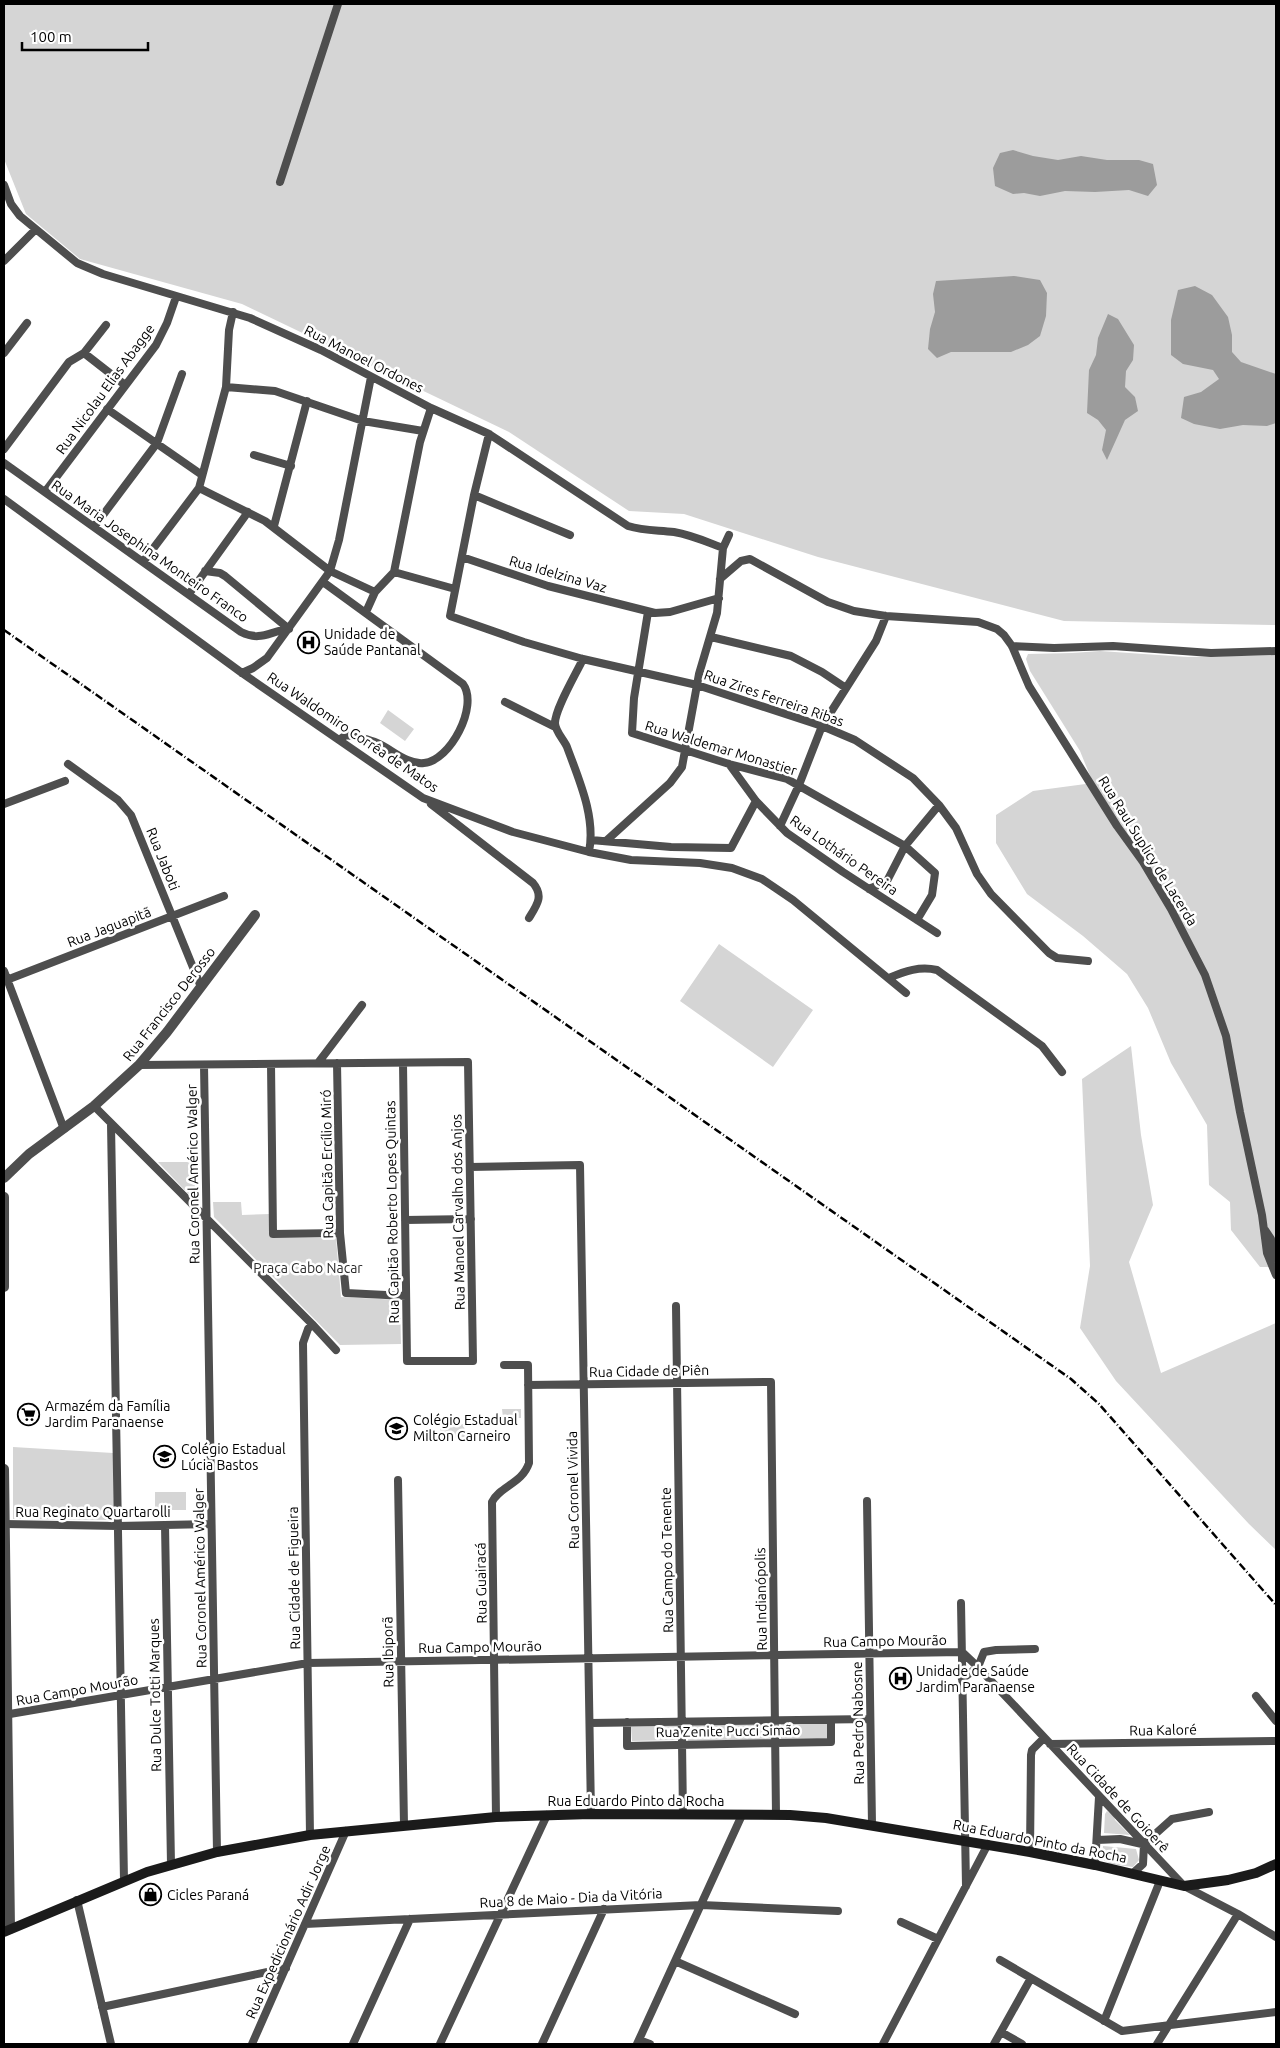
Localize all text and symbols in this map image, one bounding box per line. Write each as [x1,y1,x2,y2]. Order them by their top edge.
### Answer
scale bar [22,20,149,52]
text: 100 m [30,28,72,45]
street label: Rua Nicolau Elias Abagge [52,321,158,457]
street label: Rua Manoel Ordones [302,322,426,396]
street label: Rua Maria Josephina Monteiro Franco [49,477,251,625]
street label: Rua Idelzina Vaz [507,552,609,596]
place label: Unidade de Saúde Pantanal [324,626,421,658]
hospital icon: Unidade de Saúde Pantanal [296,630,320,654]
street label: Rua Zires Ferreira Ribas [702,667,846,729]
street label: Rua Waldomiro Corrêa de Matos [264,669,442,795]
street label: Rua Waldemar Monastier [643,717,800,779]
street label: Rua Raul Suplicy de Lacerda [1095,773,1201,929]
street label: Rua Lothário Pereira [787,812,901,898]
street label: Rua Jaboti [143,825,183,893]
street label: Rua Jaguapitã [65,904,153,950]
street label: Rua Francisco Derosso [120,944,218,1064]
street label: Rua Coronel Américo Walger [183,1083,203,1264]
street label: Rua Capitão Ercílio Miró [318,1089,336,1239]
street label: Rua Capitão Roberto Lopes Quintas [382,1100,402,1324]
street label: Rua Manoel Carvalho dos Anjos [448,1114,468,1310]
park label: Praça Cabo Nacar [253,1260,363,1276]
street label: Rua Cidade de Piên [589,1362,709,1380]
place label: Armazém da Família Jardim Paranaense [45,1398,170,1430]
supermarket icon: Armazém da Família Jardim Paranaense [17,1402,41,1426]
place label: Colégio Estadual Milton Carneiro [413,1412,518,1444]
school or university icon: Colégio Estadual Milton Carneiro [385,1416,409,1440]
street label: Rua Coronel Vivida [564,1431,582,1549]
place label: Colégio Estadual Lúcia Bastos [181,1441,286,1473]
school or university icon: Colégio Estadual Lúcia Bastos [153,1445,177,1469]
street label: Rua Coronel Américo Walger [190,1487,210,1668]
street label: Rua Campo do Tenente [658,1487,676,1633]
street label: Rua Reginato Quartarolli [15,1504,171,1520]
street label: Rua Cidade de Figueira [285,1506,303,1650]
street label: Rua Guairacá [472,1542,490,1624]
street label: Rua Indianópolis [752,1547,770,1651]
street label: Rua Ibiporã [379,1616,397,1688]
street label: Rua Dulce Totti Marques [146,1618,164,1772]
street label: Rua Campo Mourão [823,1632,947,1650]
street label: Rua Campo Mourão [418,1638,542,1656]
street label: Rua Pedro Nabosne [849,1661,867,1785]
place label: Unidade de Saúde Jardim Paranaense [916,1663,1035,1695]
hospital icon: Unidade de Saúde Jardim Paranaense [888,1667,912,1691]
street label: Rua Campo Mourão [15,1671,139,1709]
street label: Rua Kaloré [1129,1721,1197,1739]
street label: Rua Zenite Pucci Simão [656,1722,800,1740]
street label: Rua Cidade de Goioerê [1064,1740,1172,1856]
street label: Rua Eduardo Pinto da Rocha [548,1793,724,1809]
street label: Rua Eduardo Pinto da Rocha [952,1816,1128,1866]
street label: Rua Expedicionário Adir Jorge [242,1843,334,2021]
shop icon: Cicles Paraná [139,1883,163,1907]
street label: Rua 8 de Maio - Dia da Vitória [479,1885,663,1911]
place label: Cicles Paraná [167,1887,249,1903]

